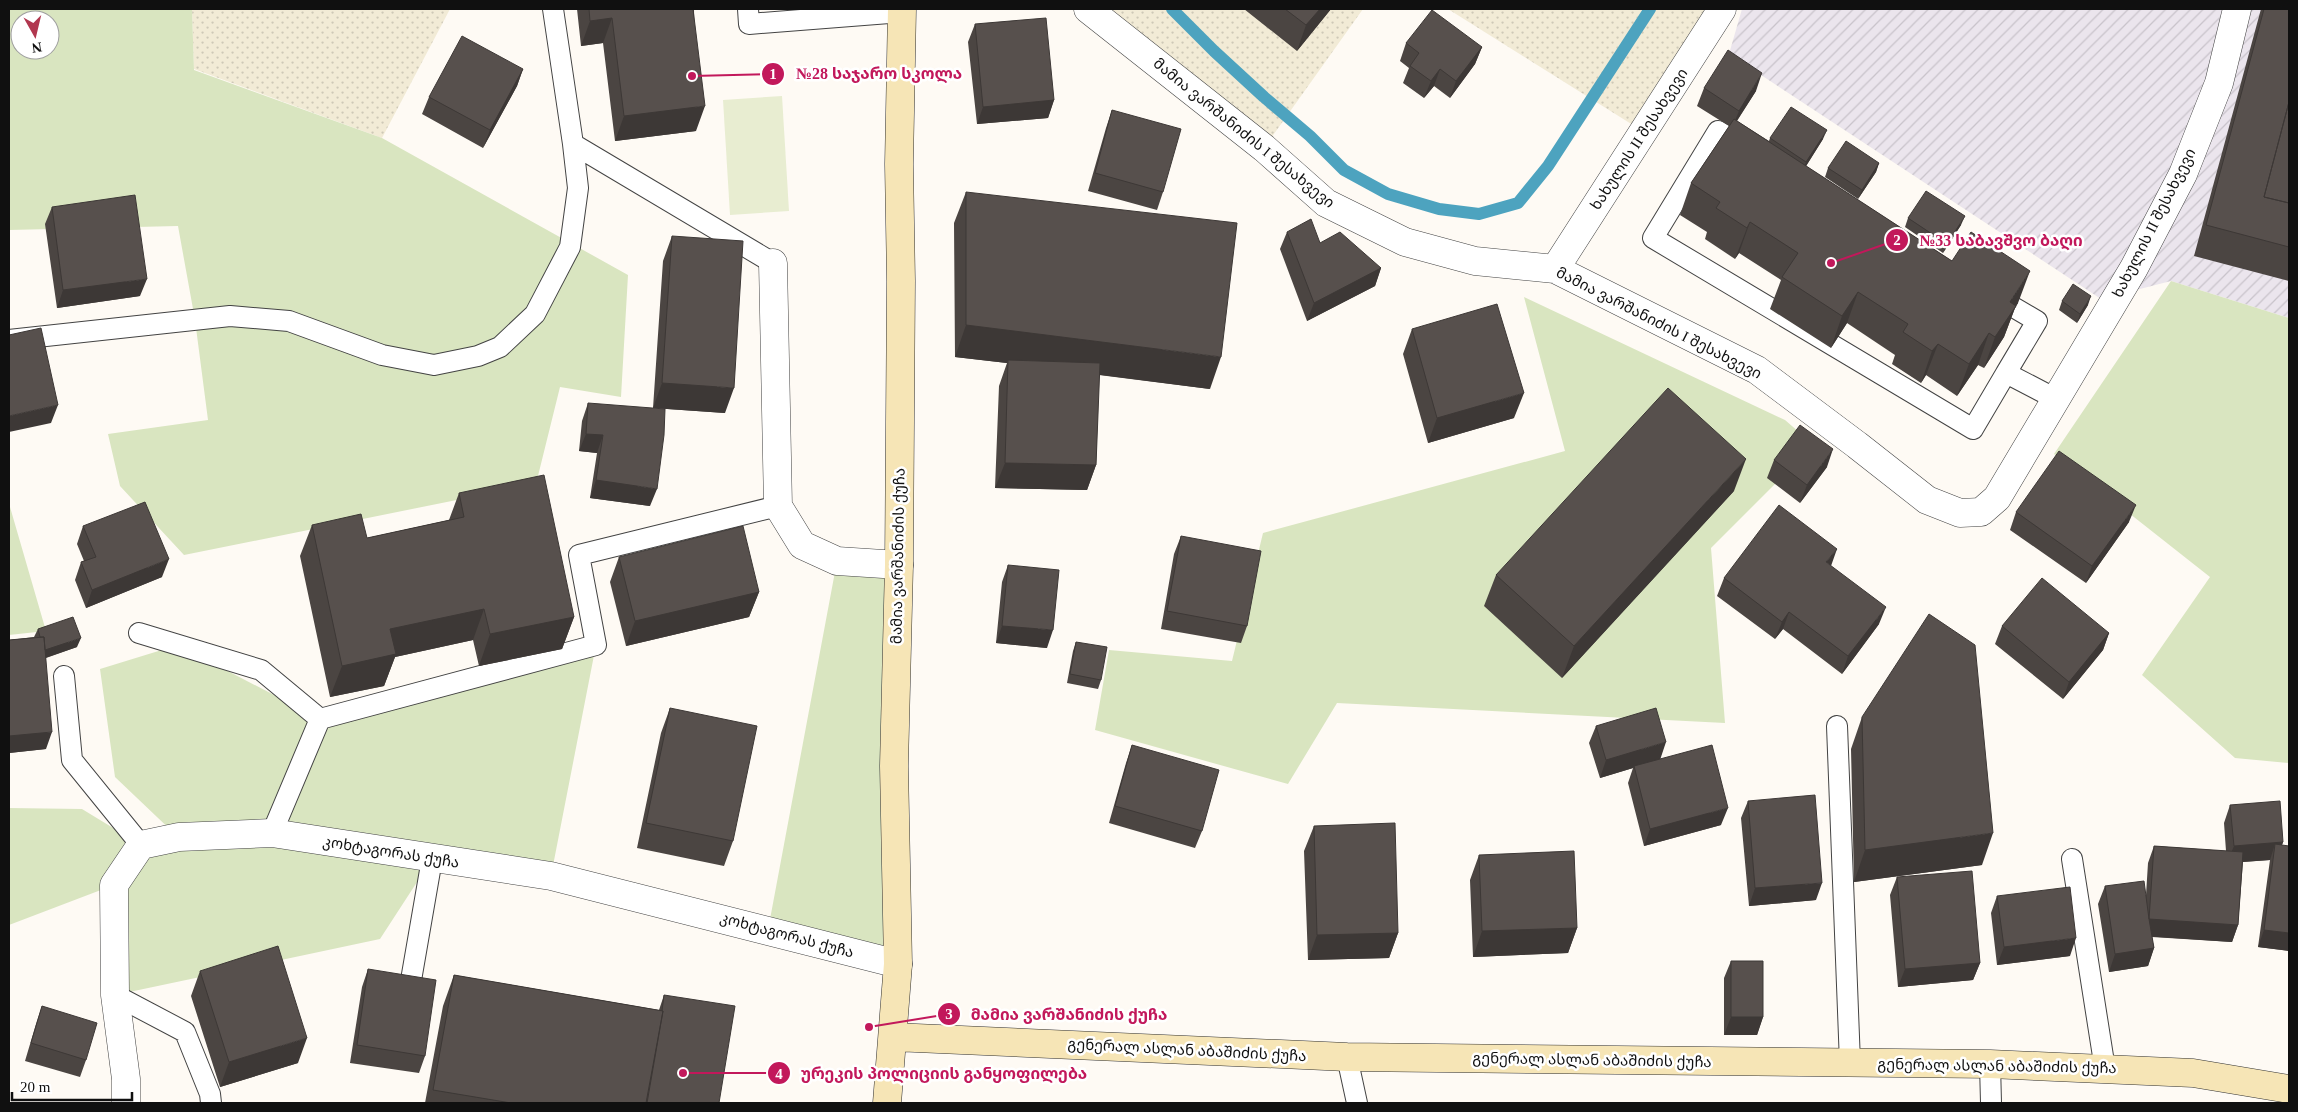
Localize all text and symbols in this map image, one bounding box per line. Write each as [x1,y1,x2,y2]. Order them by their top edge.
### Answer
north arrow [10,10,60,60]
text: N [31,39,43,56]
street label: მამია ვარშანიძის I შესახვევი [1150,55,1338,212]
callout: №28 საჯარო სკოლა [761,58,972,89]
text: №28 საჯარო სკოლა [796,65,962,84]
street label: ხახულის II შესახვევი [1587,65,1692,213]
text: 1 [769,66,777,82]
street label: ხახულის II შესახვევი [2109,146,2200,301]
callout: №33 საბავშვო ბაღი [1885,224,2093,255]
text: 2 [1893,232,1901,248]
text: №33 საბავშვო ბაღი [1919,232,2083,251]
street label: მამია ვარშანიძის I შესახვევი [1553,264,1764,383]
street label: მამია ვარშანიძის ქუჩა [888,468,909,644]
street label: კოხტაგორას ქუჩა [321,833,460,872]
street label: კოხტაგორას ქუჩა [718,909,856,962]
callout: მამია ვარშანიძის ქუჩა [936,998,1178,1029]
text: 3 [945,1006,953,1022]
text: მამია ვარშანიძის ქუჩა [971,1006,1167,1024]
street label: გენერალ ასლან აბაშიძის ქუჩა [1067,1036,1307,1065]
street label: გენერალ ასლან აბაშიძის ქუჩა [1472,1050,1712,1071]
street label: გენერალ ასლან აბაშიძის ქუჩა [1877,1056,2117,1077]
callout: ურეკის პოლიციის განყოფილება [766,1058,1097,1089]
text: ურეკის პოლიციის განყოფილება [801,1065,1087,1084]
text: 4 [775,1066,783,1082]
scale bar [12,1070,132,1102]
text: 20 m [20,1079,51,1095]

